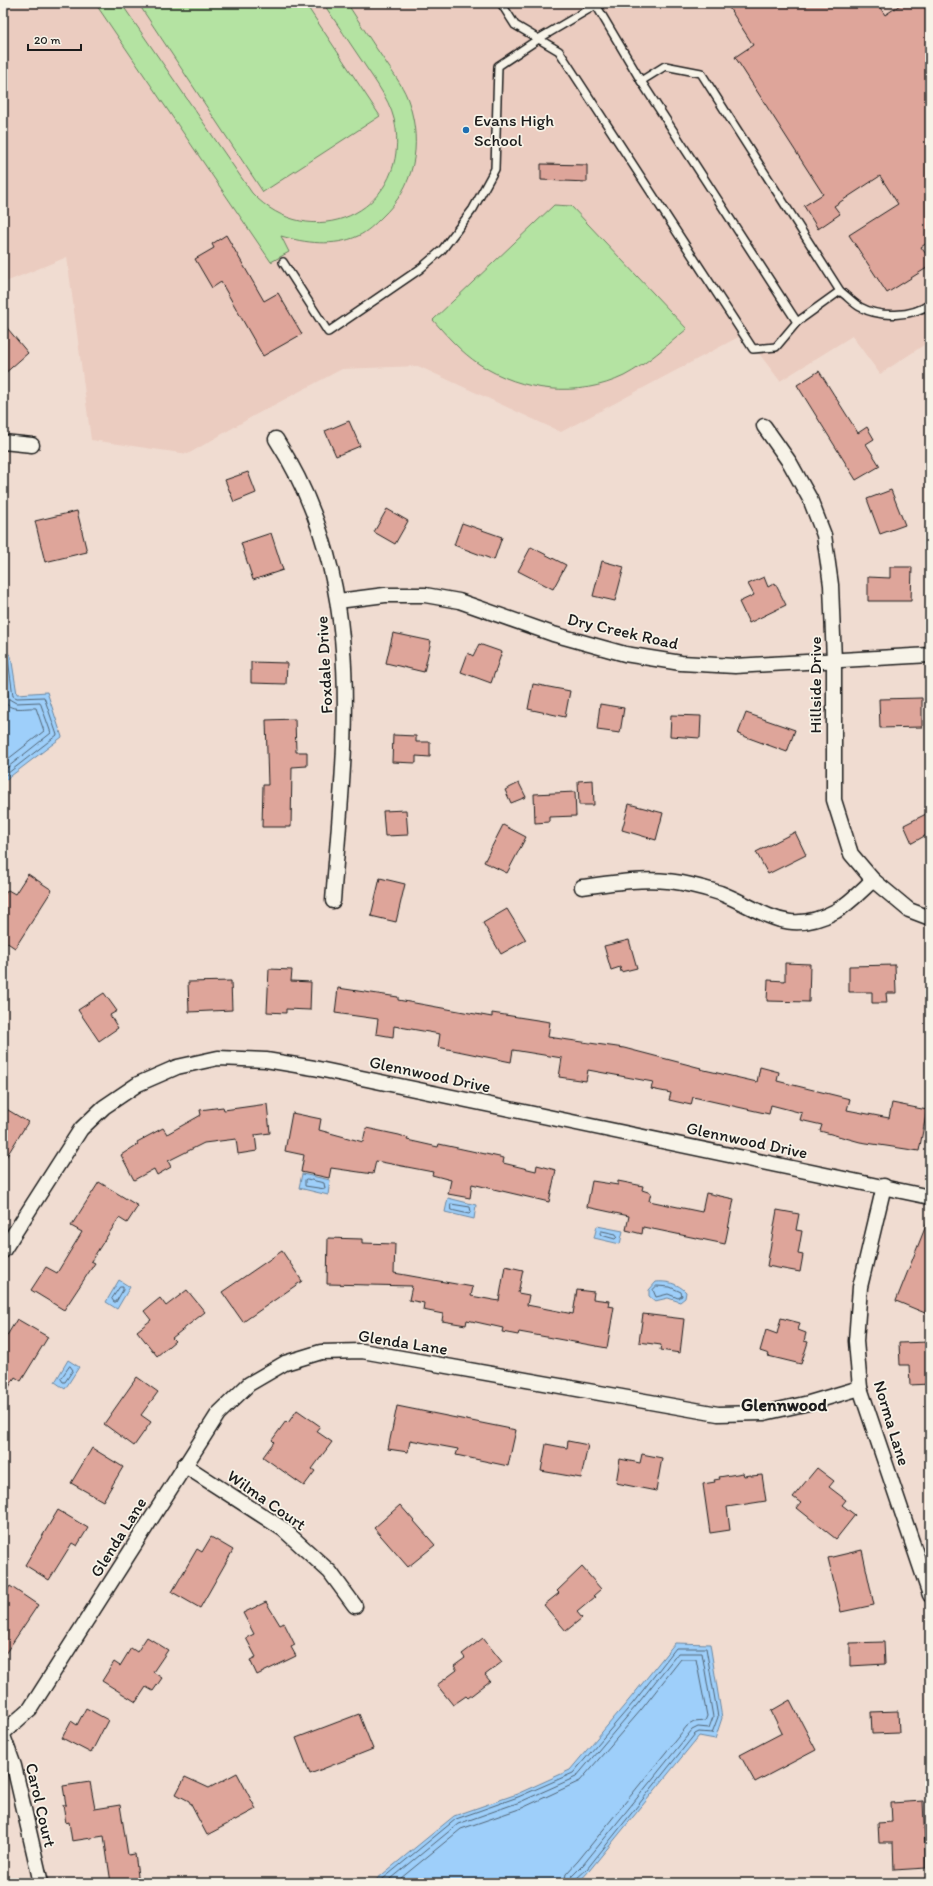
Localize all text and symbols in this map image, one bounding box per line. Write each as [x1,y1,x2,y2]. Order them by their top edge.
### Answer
scale bar [28,26,81,52]
text: 20 m [34,33,61,47]
place label: Evans High School [474,110,554,150]
marker: Evans High School [461,125,471,135]
street label: Dry Creek Road [566,609,680,653]
street label: Foxdale Drive [311,616,337,714]
street label: Hillside Drive [805,636,825,734]
street label: Glennwood Drive [368,1051,492,1097]
street label: Glennwood Drive [685,1117,809,1163]
street label: Glenda Lane [357,1325,449,1359]
street label: Norma Lane [870,1378,914,1468]
district label: Glennwood [741,1394,827,1416]
street label: Wilma Court [224,1466,310,1534]
street label: Glenda Lane [86,1493,150,1581]
street label: Carol Court [22,1761,60,1849]

